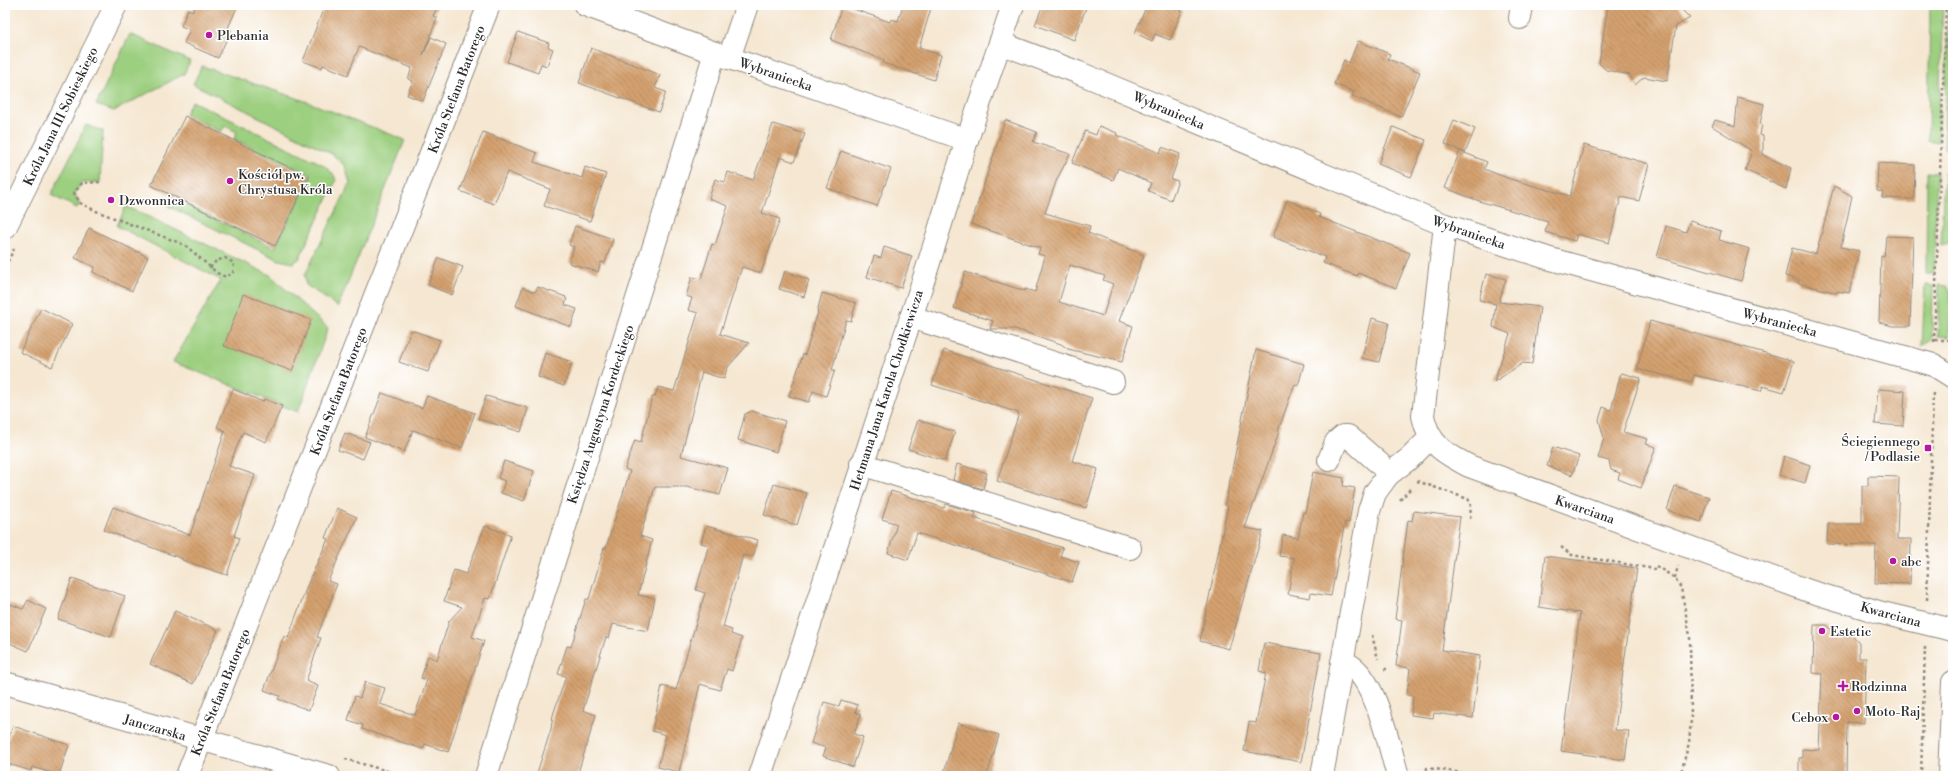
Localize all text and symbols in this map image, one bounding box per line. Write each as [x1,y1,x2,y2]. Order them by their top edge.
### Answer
street label: Króla Stefana Batorego [425,23,489,156]
place label: Plebania [217,28,269,44]
marker: Plebania [204,30,214,40]
street label: Króla Jana III Sobieskiego [20,44,101,188]
street label: Wybraniecka [736,55,815,95]
street label: Wybraniecka [1129,88,1207,133]
place label: Kościół pw. Chrystusa Króla [238,167,333,198]
marker: Kościół pw. Chrystusa Króla [225,176,235,186]
place label: Dzwonnica [119,193,185,209]
marker: Dzwonnica [106,195,116,205]
street label: Wybraniecka [1429,213,1508,253]
street label: Hetmana Jana Karola Chodkiewicza [847,288,927,493]
street label: Wybraniecka [1740,305,1819,341]
street label: Księdza Augustyna Kordeckiego [564,323,638,506]
street label: Króla Stefana Batorego [307,325,371,458]
place label: Ściegiennego / Podlasie [1841,433,1920,465]
marker: Ściegiennego / Podlasie [1923,443,1933,453]
street label: Kwarciana [1553,492,1617,528]
place label: abc [1901,554,1922,570]
marker: abc [1888,556,1898,566]
street label: Kwarciana [1859,599,1923,631]
place label: Estetic [1830,624,1872,640]
street label: Króla Stefana Batorego [188,626,254,758]
marker: Estetic [1817,626,1827,636]
place label: Rodzinna [1851,679,1908,695]
marker: Rodzinna [1838,681,1848,691]
place label: Moto-Raj [1865,704,1921,720]
marker: Moto-Raj [1852,706,1862,716]
place label: Cebox [1791,710,1828,726]
street label: Janczarska [121,711,188,745]
marker: Cebox [1831,712,1841,722]

